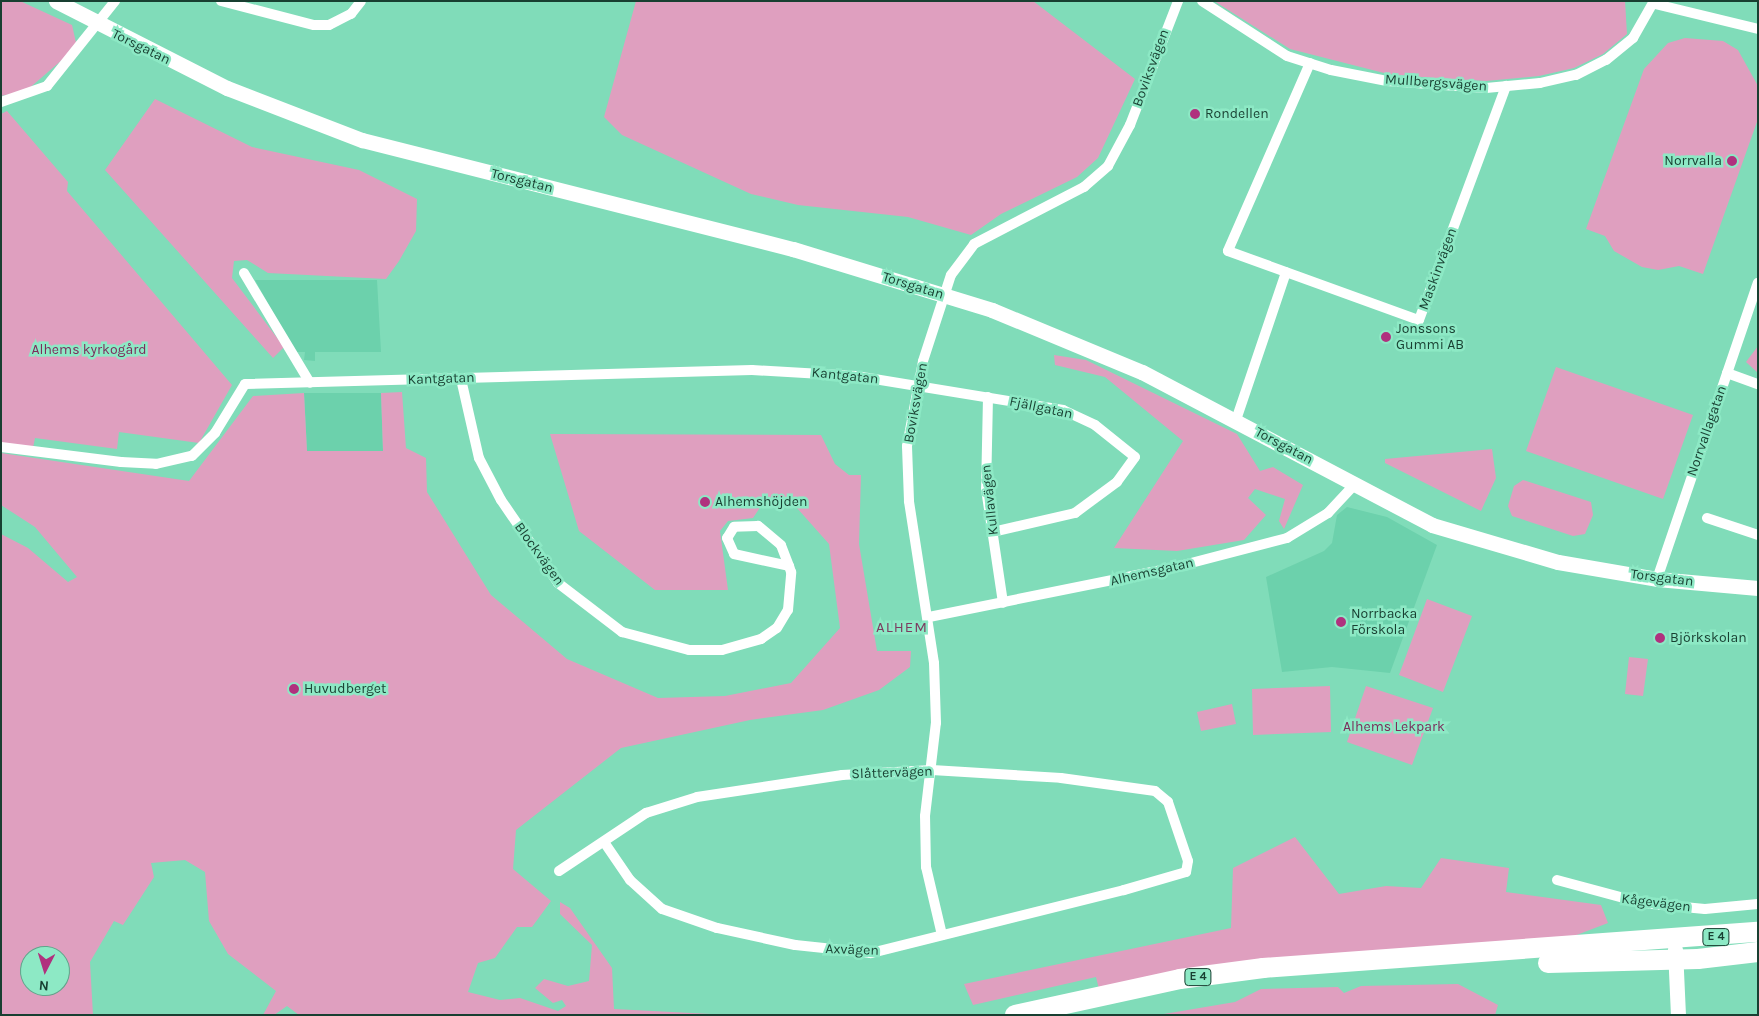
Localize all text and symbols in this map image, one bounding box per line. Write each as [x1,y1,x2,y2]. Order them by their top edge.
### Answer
street label: Torsgatan [109,26,173,68]
street label: Boviksvägen [1129,27,1173,109]
street label: Mullbergsvägen [1385,71,1487,95]
place label: Rondellen [1205,106,1269,122]
marker: Rondellen [1189,108,1201,120]
place label: Norrvalla [1664,153,1722,169]
marker: Norrvalla [1726,155,1738,167]
street label: Torsgatan [489,165,555,197]
street label: Maskinvägen [1415,226,1461,312]
street label: Torsgatan [880,269,946,303]
place label: Jonssons Gummi AB [1396,321,1464,354]
marker: Jonssons Gummi AB [1380,331,1392,343]
park label: Alhems kyrkogård [31,342,147,358]
street label: Boviksvägen [901,362,931,444]
street label: Kantgatan [811,364,879,388]
street label: Kantgatan [407,369,475,389]
street label: Norrvallagatan [1684,384,1730,478]
street label: Fjällgatan [1008,393,1074,423]
street label: Torsgatan [1252,424,1316,468]
street label: Kullavägen [978,464,1002,536]
place label: Alhemshöjden [715,494,807,510]
marker: Alhemshöjden [699,496,711,508]
street label: Blockvägen [511,519,567,589]
street label: Alhemsgatan [1109,554,1195,590]
street label: Torsgatan [1630,566,1694,590]
place label: Norrbacka Förskola [1351,606,1417,638]
marker: Norrbacka Förskola [1335,616,1347,628]
district label: ALHEM [875,619,929,637]
place label: Björkskolan [1670,630,1747,646]
marker: Björkskolan [1654,632,1666,644]
place label: Huvudberget [304,681,386,697]
marker: Huvudberget [288,683,300,695]
park label: Alhems Lekpark [1343,719,1445,735]
street label: Slåttervägen [851,763,933,783]
street label: Kågevägen [1620,890,1692,916]
road number: E 4 [1702,928,1730,946]
street label: Axvägen [825,941,879,959]
north arrow [20,946,70,996]
road number: E 4 [1184,968,1212,986]
text: N [38,977,49,994]

